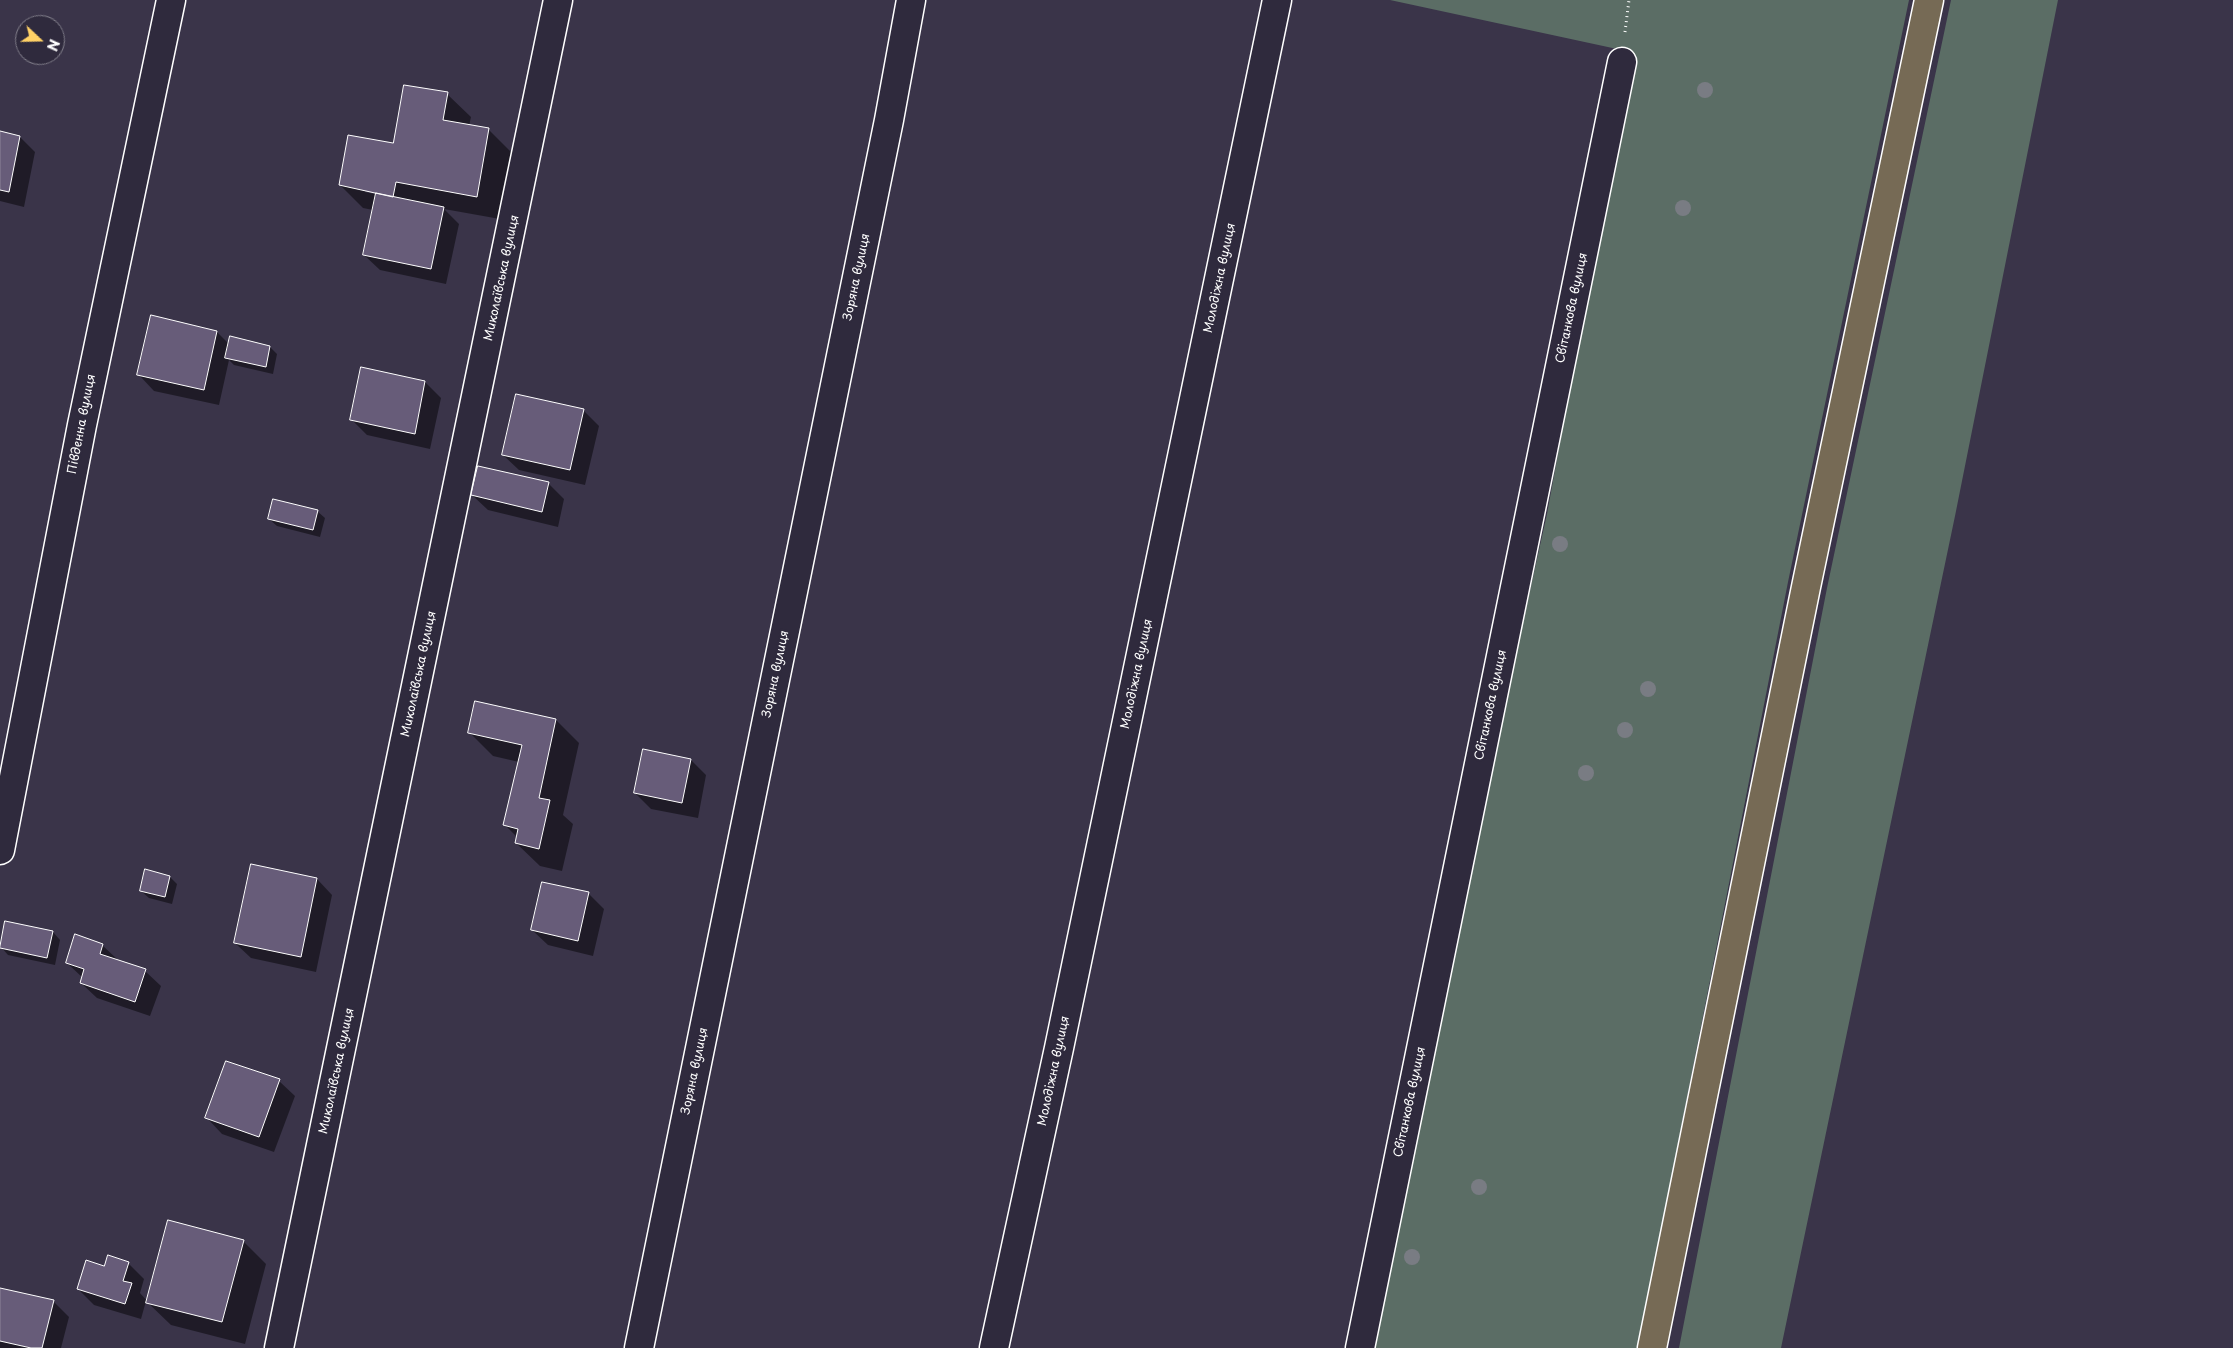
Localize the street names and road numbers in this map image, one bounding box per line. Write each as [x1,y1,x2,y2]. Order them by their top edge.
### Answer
street label: Миколаївська вулиця [482,214,522,342]
street label: Молодіжна вулиця [1201,222,1239,334]
street label: Зоряна вулиця [841,232,873,322]
street label: Світанкова вулиця [1553,252,1591,364]
street label: Південна вулиця [65,373,99,475]
street label: Миколаївська вулиця [399,610,439,738]
street label: Молодіжна вулиця [1118,618,1156,730]
street label: Зоряна вулиця [760,629,792,719]
street label: Світанкова вулиця [1472,649,1510,761]
street label: Миколаївська вулиця [317,1007,357,1135]
street label: Молодіжна вулиця [1035,1015,1073,1127]
street label: Зоряна вулиця [679,1026,711,1116]
street label: Світанкова вулиця [1391,1046,1429,1158]

